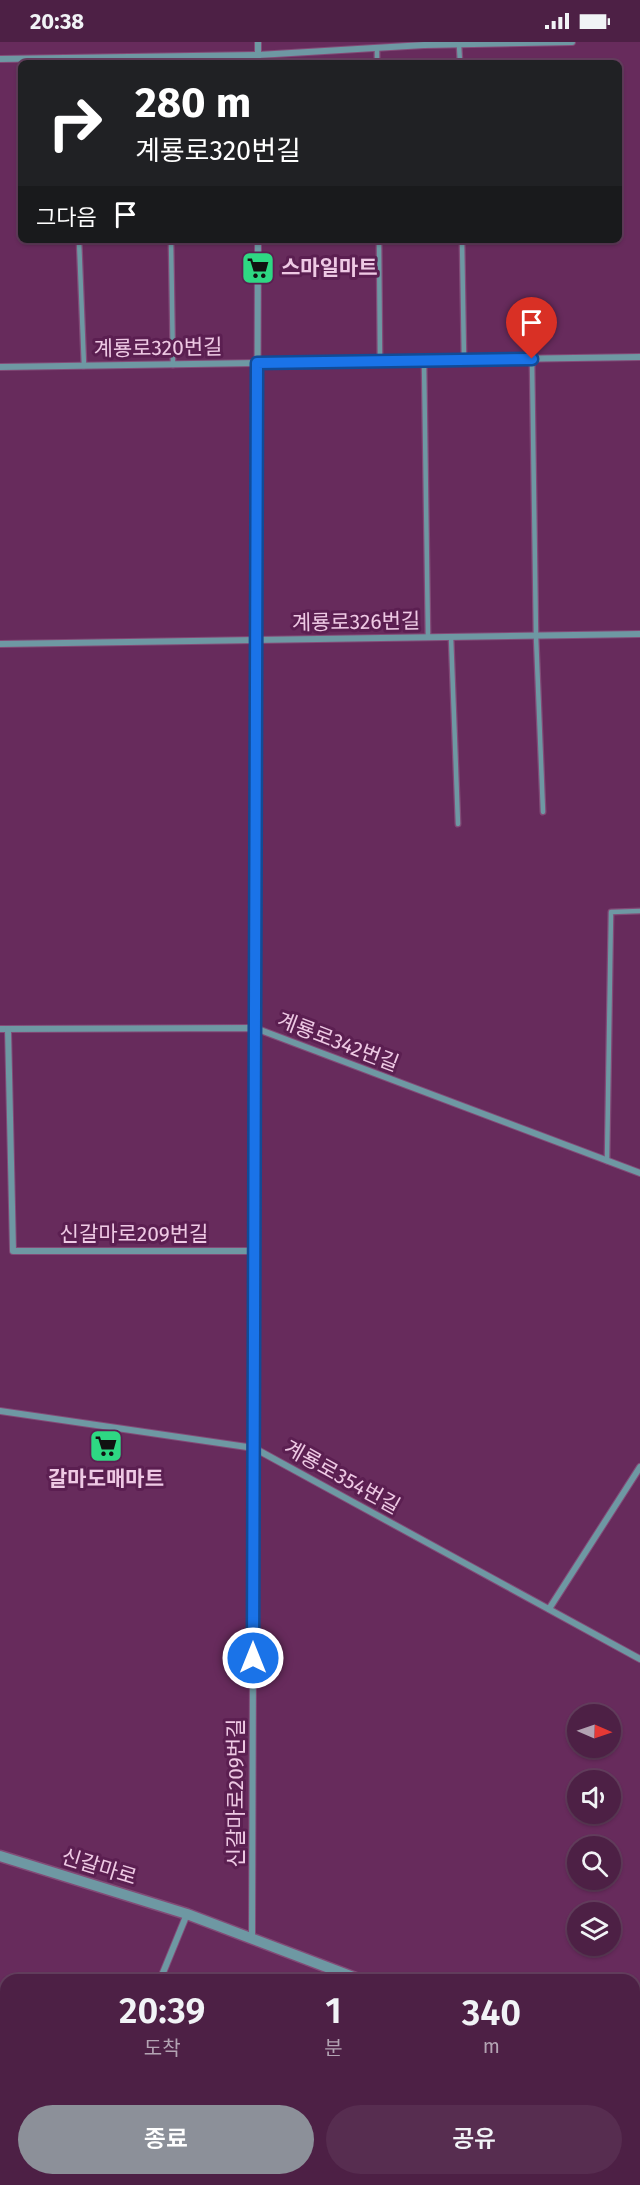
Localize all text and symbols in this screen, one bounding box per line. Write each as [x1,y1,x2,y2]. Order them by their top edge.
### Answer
text: 20:38 [30,8,84,35]
text: 280 m [135,78,251,128]
icon: right [36,84,114,162]
text: 계룡로320번길 [135,135,301,167]
icon: arrive [109,198,142,231]
text: 그다음 [36,204,97,231]
supermarket icon: 스마일마트 [240,250,276,286]
place label: 스마일마트 [281,255,378,281]
pin [506,297,557,359]
icon: arrive [515,306,548,339]
street label: 계룡로320번길 [93,334,223,362]
street label: 계룡로326번길 [292,608,420,636]
street label: 계룡로342번길 [274,1007,402,1077]
street label: 신갈마로209번길 [60,1221,208,1247]
supermarket icon: 갈마도매마트 [88,1428,124,1464]
street label: 계룡로354번길 [279,1434,405,1520]
place label: 갈마도매마트 [48,1466,164,1492]
position arrow [221,1626,285,1690]
north arrow [567,1704,621,1758]
map controls [567,1704,621,1956]
street label: 신갈마로209번길 [223,1719,249,1867]
button: sound [567,1770,621,1824]
button: search [567,1836,621,1890]
street label: 신갈마로 [58,1843,140,1891]
button: layers [567,1902,621,1956]
text: 20:39 [119,1989,205,2033]
text: 1 [325,1989,342,2033]
text: 340 [462,1991,521,2035]
text: m [483,2034,500,2058]
text: 도착 [144,2036,181,2060]
text: 분 [324,2036,343,2060]
button: 종료 [18,2105,314,2174]
button: 공유 [326,2105,622,2174]

